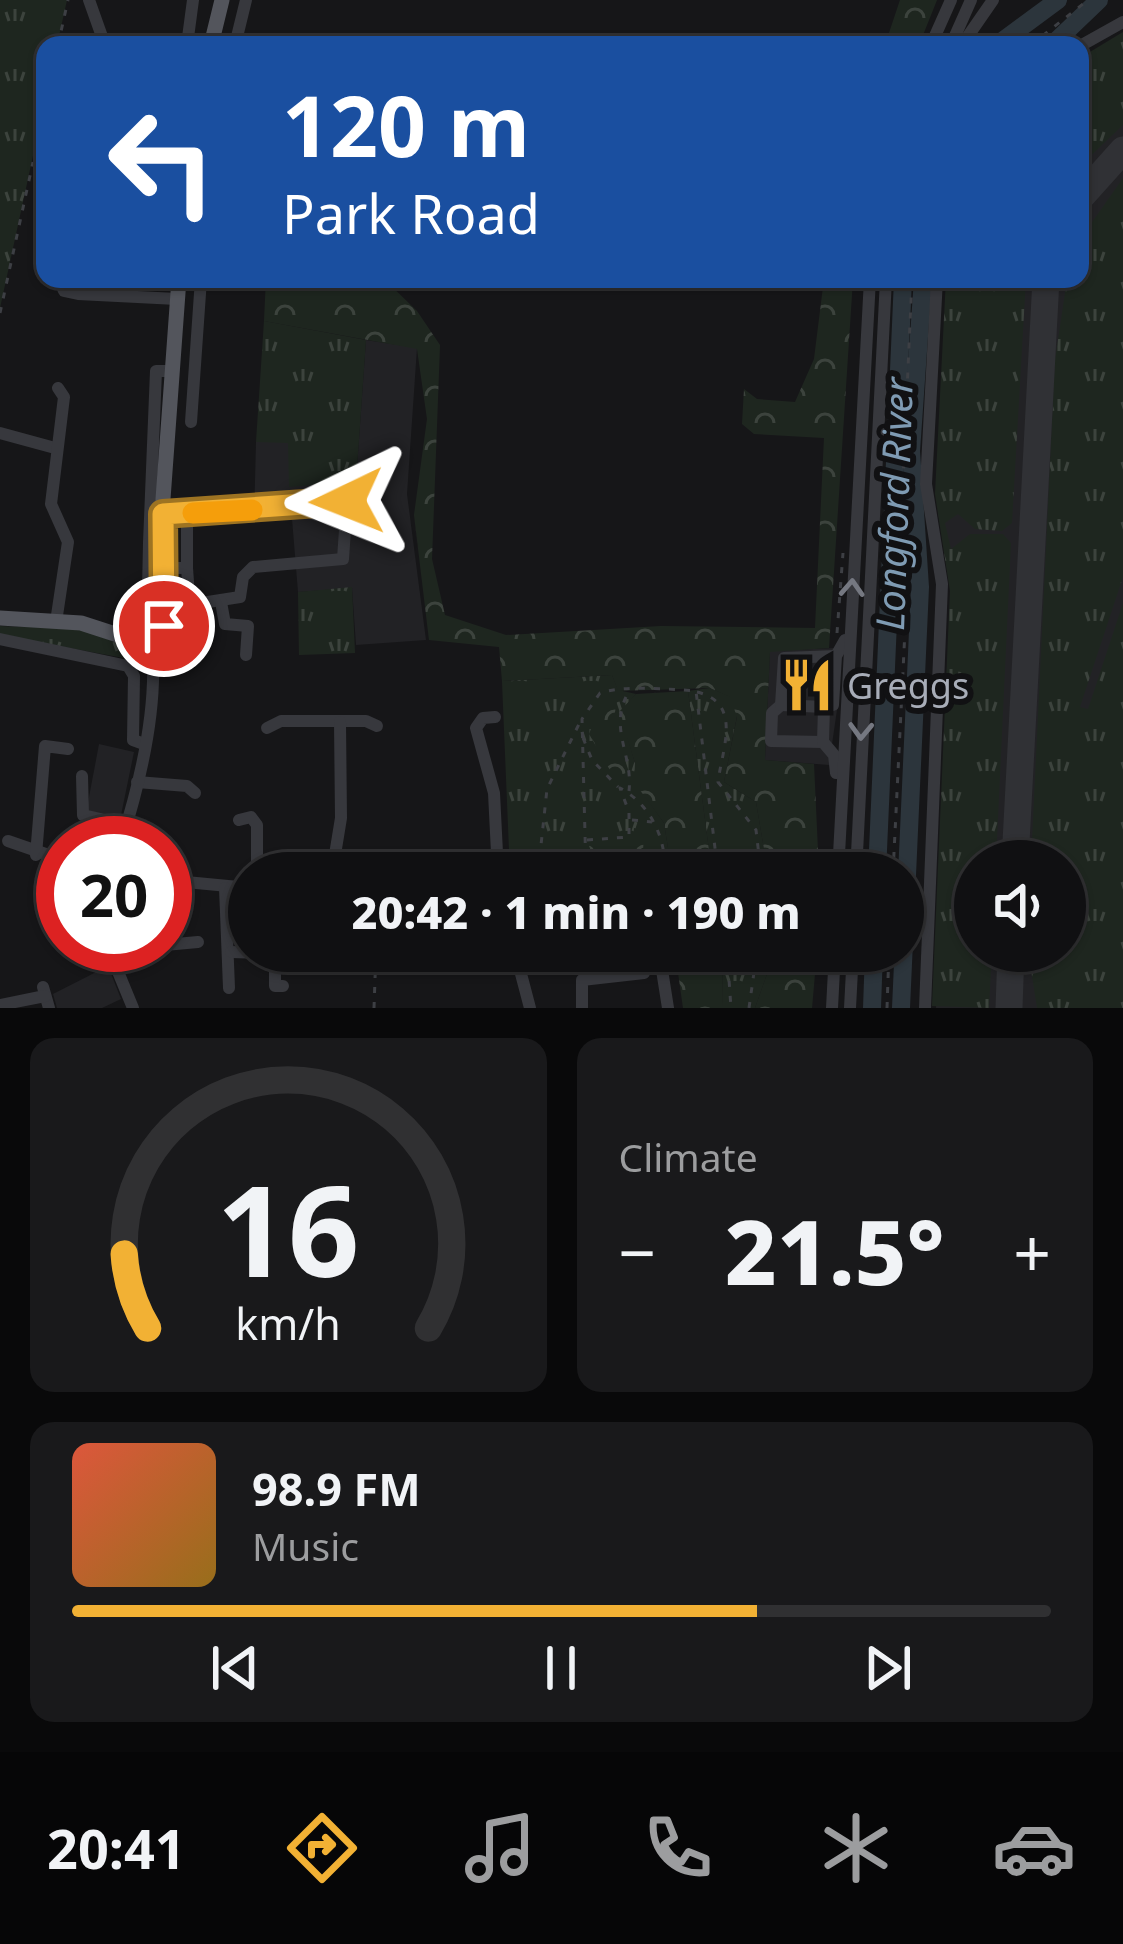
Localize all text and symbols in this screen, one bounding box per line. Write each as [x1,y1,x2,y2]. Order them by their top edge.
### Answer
text: 120 m [282,67,530,182]
icon: left [84,84,240,240]
text: Park Road [282,176,540,250]
water label: Longford River [862,375,924,631]
position arrow [284,438,410,564]
pin [113,575,215,677]
one-way arrow [839,578,865,597]
icon: arrive [131,593,197,659]
restaurant icon: Greggs [778,656,836,714]
place label: Greggs [847,661,969,710]
one-way arrow [848,722,874,741]
speed limit sign: 20 [36,816,192,972]
map controls [954,840,1086,972]
button: sound [954,840,1086,972]
text: 20:42 · 1 min · 190 m [351,881,801,942]
text: Climate [619,1130,758,1183]
text: 16 [217,1144,360,1314]
text: 21.5° [725,1189,945,1311]
text: − [619,1206,656,1296]
text: + [1013,1206,1051,1296]
text: km/h [236,1294,341,1353]
text: 98.9 FM [252,1458,421,1519]
text: Music [252,1519,359,1572]
icon: previous [202,1635,268,1701]
icon: pause [528,1635,594,1701]
icon: next [855,1635,921,1701]
icon: directions [280,1806,364,1890]
icon: music [458,1806,542,1890]
icon: phone [636,1806,720,1890]
icon: climate [814,1806,898,1890]
icon: car [992,1806,1076,1890]
text: 20:41 [47,1811,186,1885]

